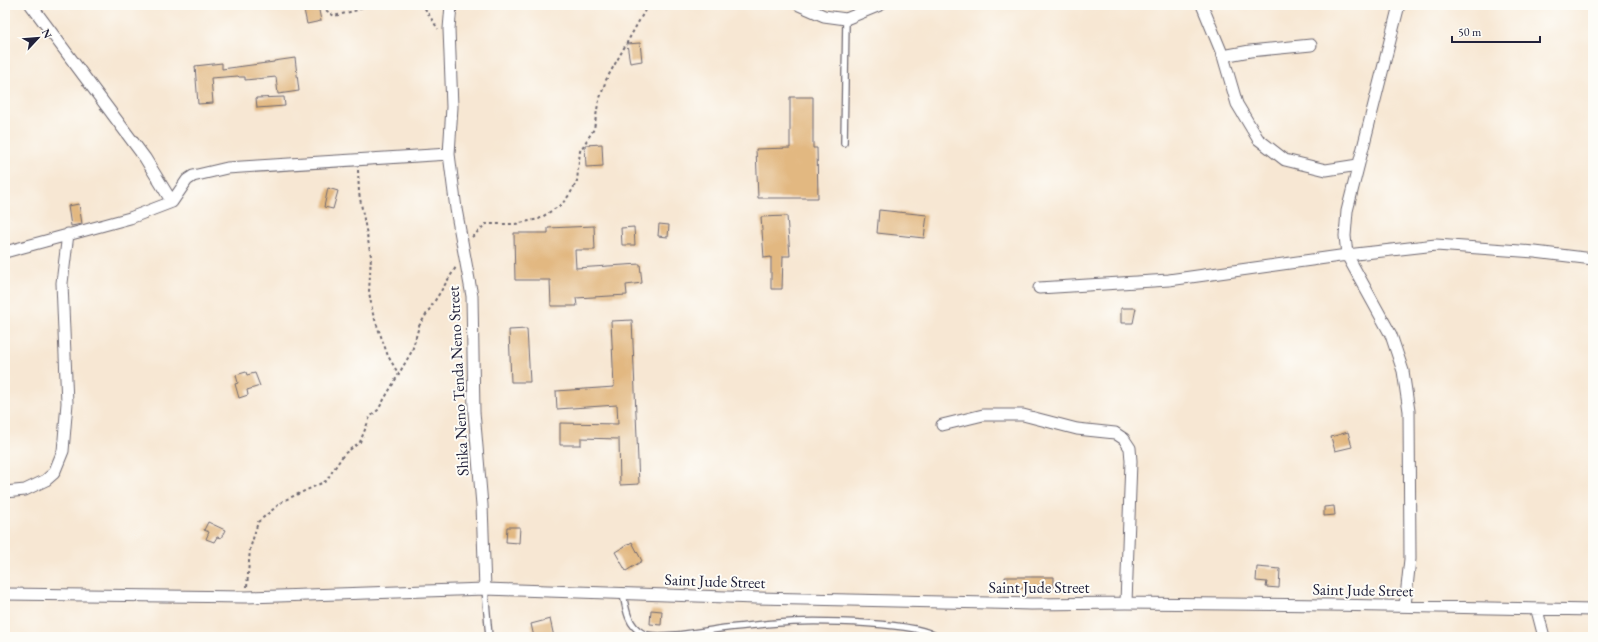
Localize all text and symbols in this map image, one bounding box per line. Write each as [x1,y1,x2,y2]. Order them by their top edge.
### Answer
north arrow [18,18,58,58]
scale bar [1452,18,1540,44]
text: 50 m [1458,24,1482,40]
text: N [39,27,55,41]
street label: Shika Neno Tenda Neno Street [443,285,473,477]
street label: Saint Jude Street [664,569,766,593]
street label: Saint Jude Street [989,577,1089,598]
street label: Saint Jude Street [1312,579,1414,601]

